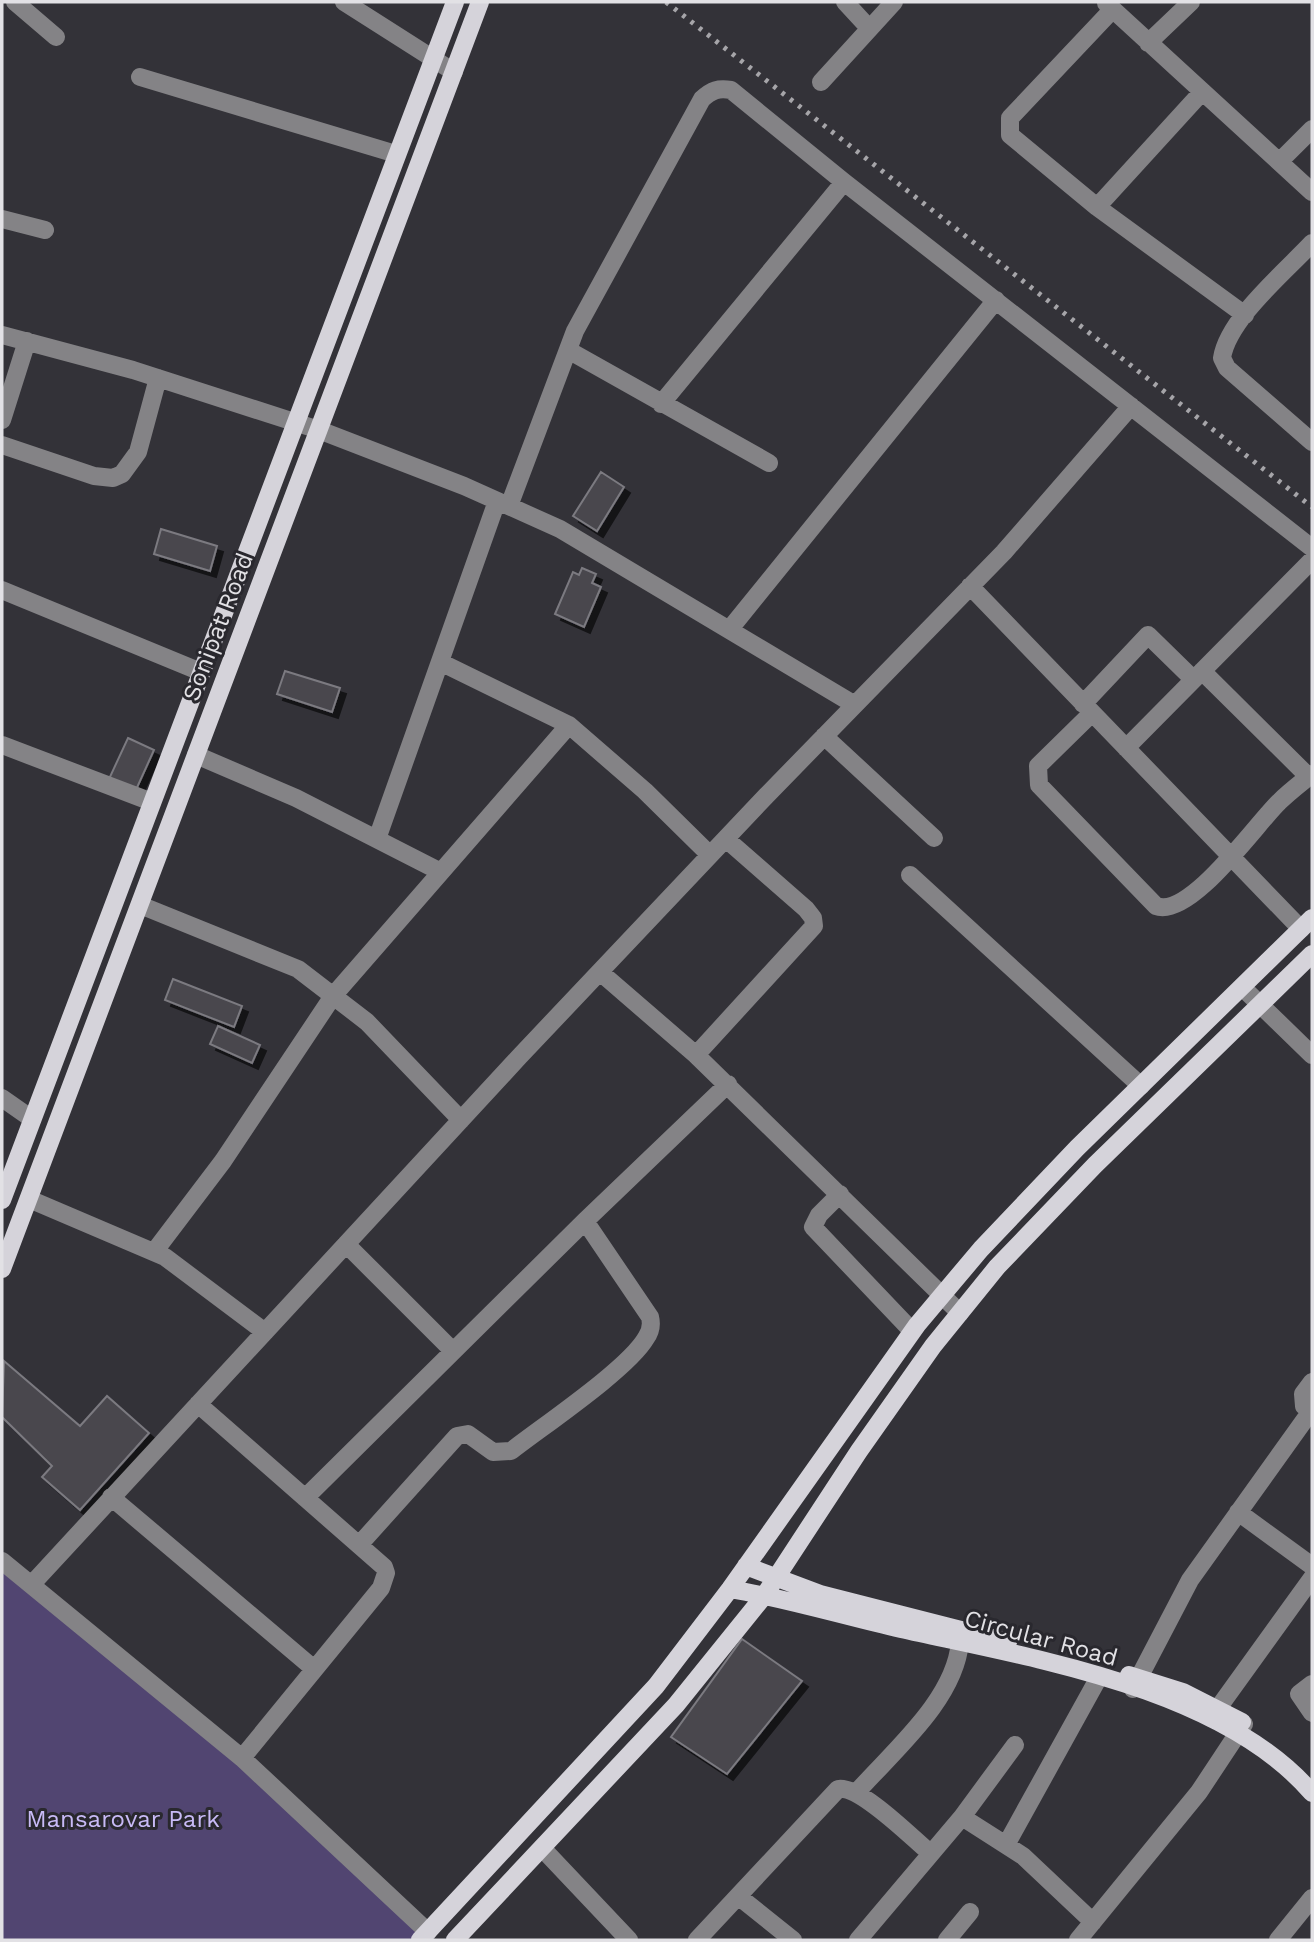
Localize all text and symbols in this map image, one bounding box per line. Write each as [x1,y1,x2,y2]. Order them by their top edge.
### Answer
street label: Sonipat Road [177,549,259,705]
street label: Circular Road [961,1604,1121,1672]
park label: Mansarovar Park [26,1805,220,1833]

